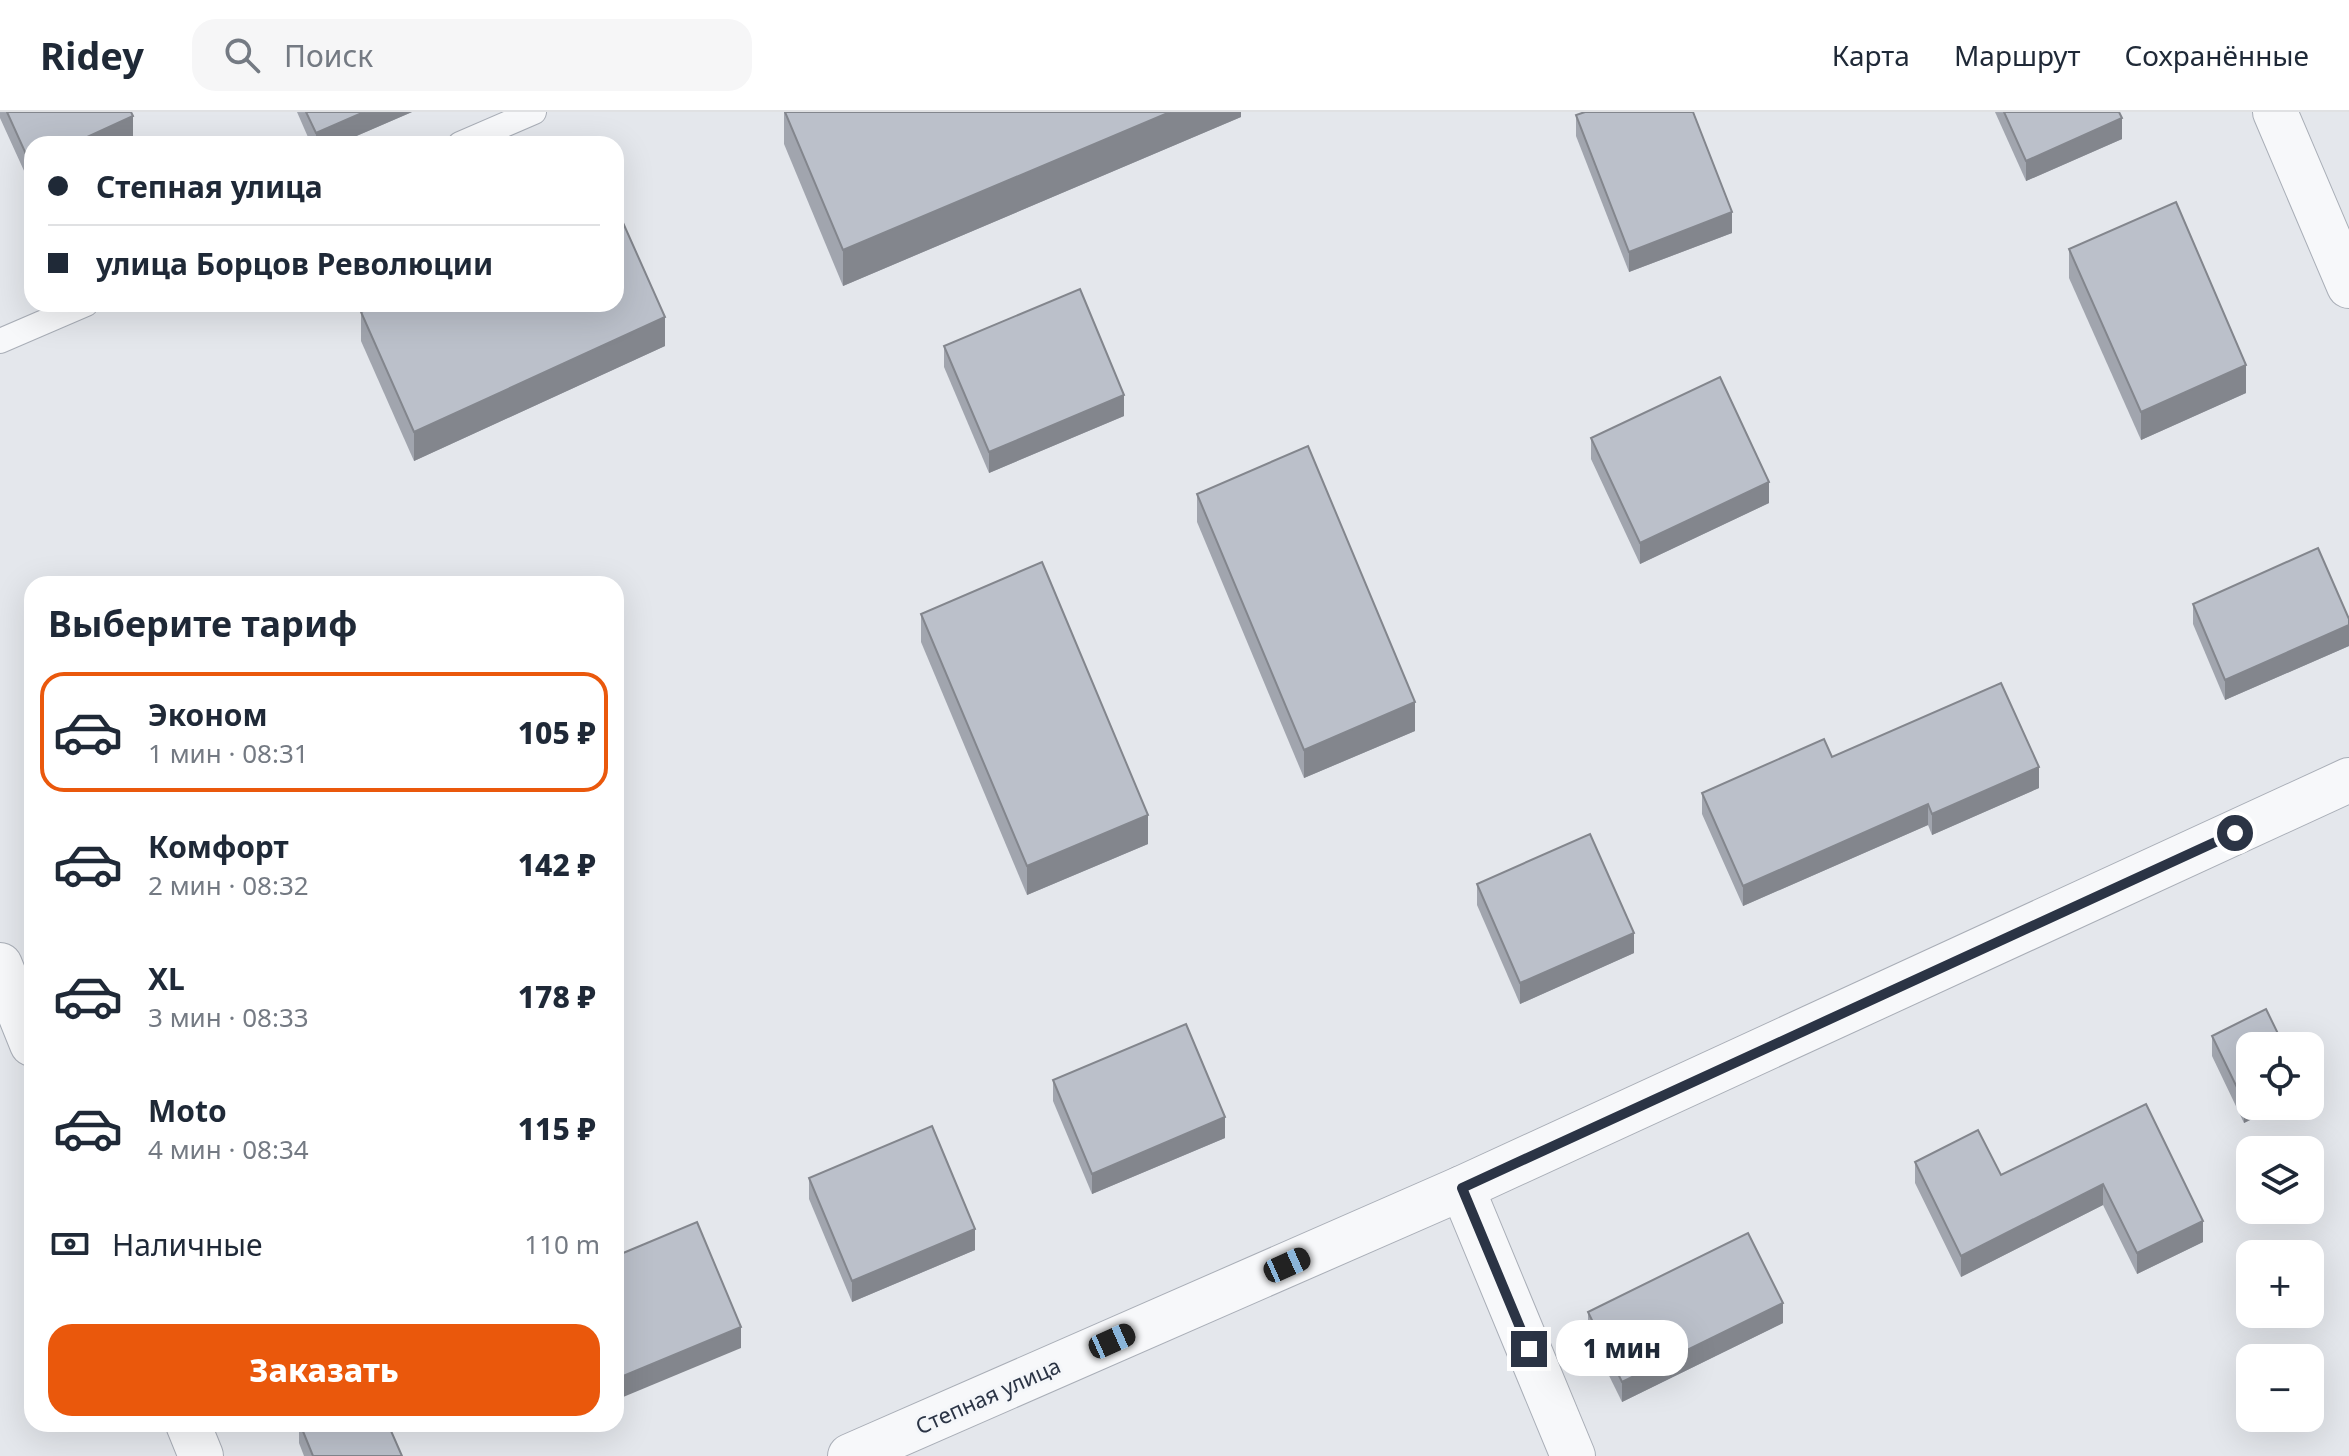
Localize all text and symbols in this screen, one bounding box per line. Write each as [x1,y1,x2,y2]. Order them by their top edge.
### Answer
search box [192,19,752,91]
text: Ridey [40,29,144,81]
icon: search [220,33,264,77]
text: Поиск [284,35,373,76]
text: Карта [1832,36,1910,74]
text: Маршрут [1954,36,2080,74]
text: Сохранённые [2124,36,2309,74]
text: Степная улица [96,166,323,207]
text: улица Борцов Революции [96,243,493,284]
text: Выберите тариф [48,599,357,648]
text: Эконом [148,694,268,735]
icon: car [52,696,124,768]
text: 105 ₽ [518,712,596,753]
text: 1 мин · 08:31 [148,735,309,771]
route start [2217,815,2253,851]
text: Комфорт [148,826,289,867]
icon: car [52,828,124,900]
text: 142 ₽ [518,844,596,885]
text: 2 мин · 08:32 [148,867,309,903]
text: XL [148,958,185,999]
icon: car [52,960,124,1032]
text: 178 ₽ [518,976,596,1017]
text: 3 мин · 08:33 [148,999,309,1035]
map controls [2236,1032,2324,1432]
button: locate [2236,1032,2324,1120]
text: Moto [148,1090,227,1131]
icon: car [52,1092,124,1164]
text: 115 ₽ [518,1108,596,1149]
text: 4 мин · 08:34 [148,1131,309,1167]
button: layers [2236,1136,2324,1224]
icon: cash [48,1222,92,1266]
text: Наличные [112,1224,263,1265]
text: 110 m [524,1226,600,1262]
button: + [2236,1240,2324,1328]
car [1260,1244,1314,1286]
car [1085,1320,1139,1362]
callout: 1 мин [1557,1321,1689,1377]
button: Заказать [48,1324,600,1416]
text: 1 мин [1583,1330,1661,1366]
route end [1511,1331,1547,1367]
button: − [2236,1344,2324,1432]
street label: Степная улица [910,1350,1065,1441]

